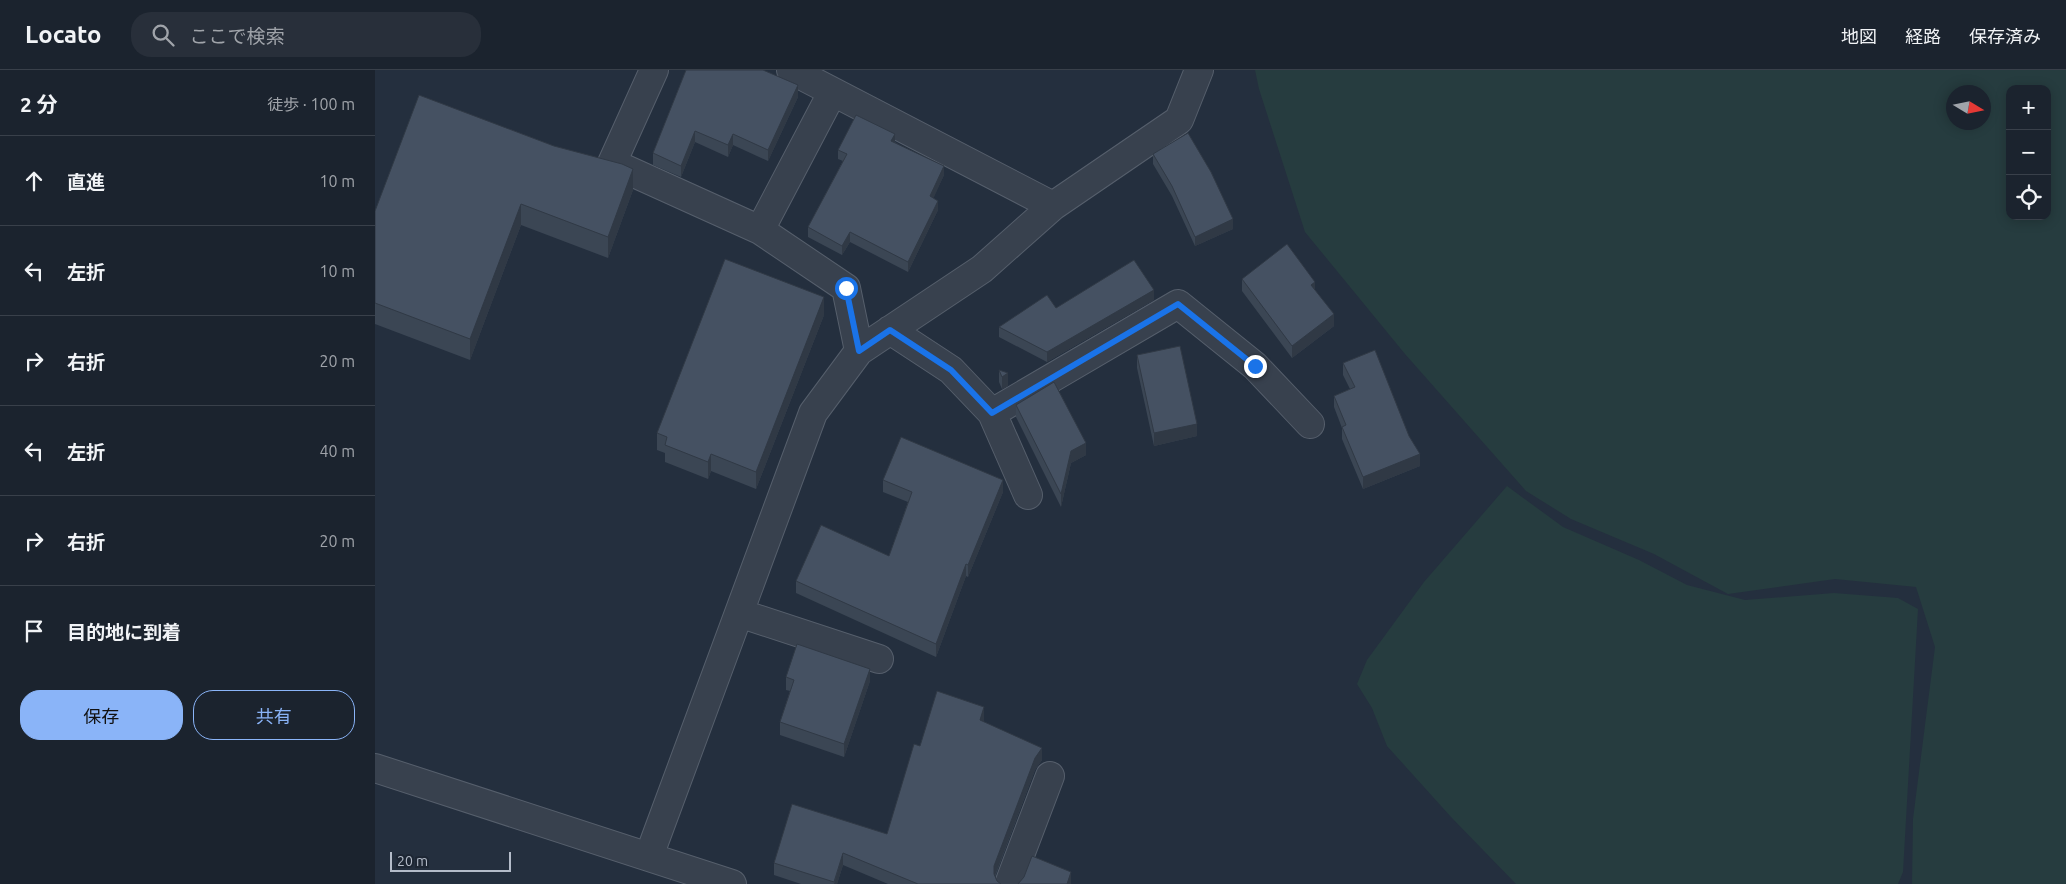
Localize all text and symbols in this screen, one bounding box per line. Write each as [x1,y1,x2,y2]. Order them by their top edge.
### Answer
search box [131,12,481,57]
text: Locato [25,21,101,48]
icon: search [149,21,177,49]
text: ここで検索 [189,25,284,47]
text: 地図 [1841,26,1877,46]
text: 経路 [1905,26,1941,46]
text: 保存済み [1969,26,2041,46]
north arrow [1946,85,1991,130]
map controls [2006,85,2051,220]
button: + [2006,85,2051,130]
text: 2 分 [20,92,58,116]
text: 徒歩 · 100 m [267,95,355,113]
button: − [2006,130,2051,175]
icon: ahead [20,167,48,195]
text: 直進 [67,171,105,193]
text: 10 m [319,172,355,190]
button: locate [2006,175,2051,220]
icon: left [20,257,48,285]
text: 左折 [67,261,105,283]
text: 10 m [319,262,355,280]
route start [835,277,858,300]
icon: right [20,347,48,375]
text: 右折 [67,351,105,373]
text: 20 m [319,352,355,370]
route end [1244,355,1267,378]
icon: left [20,437,48,465]
text: 左折 [67,441,105,463]
text: 40 m [319,442,355,460]
icon: right [20,527,48,555]
text: 右折 [67,531,105,553]
text: 20 m [319,532,355,550]
icon: arrive [20,617,48,645]
text: 目的地に到着 [67,621,181,643]
button: 保存 [20,690,183,740]
button: 共有 [193,690,355,740]
scale bar [390,849,511,872]
text: 20 m [397,853,428,869]

